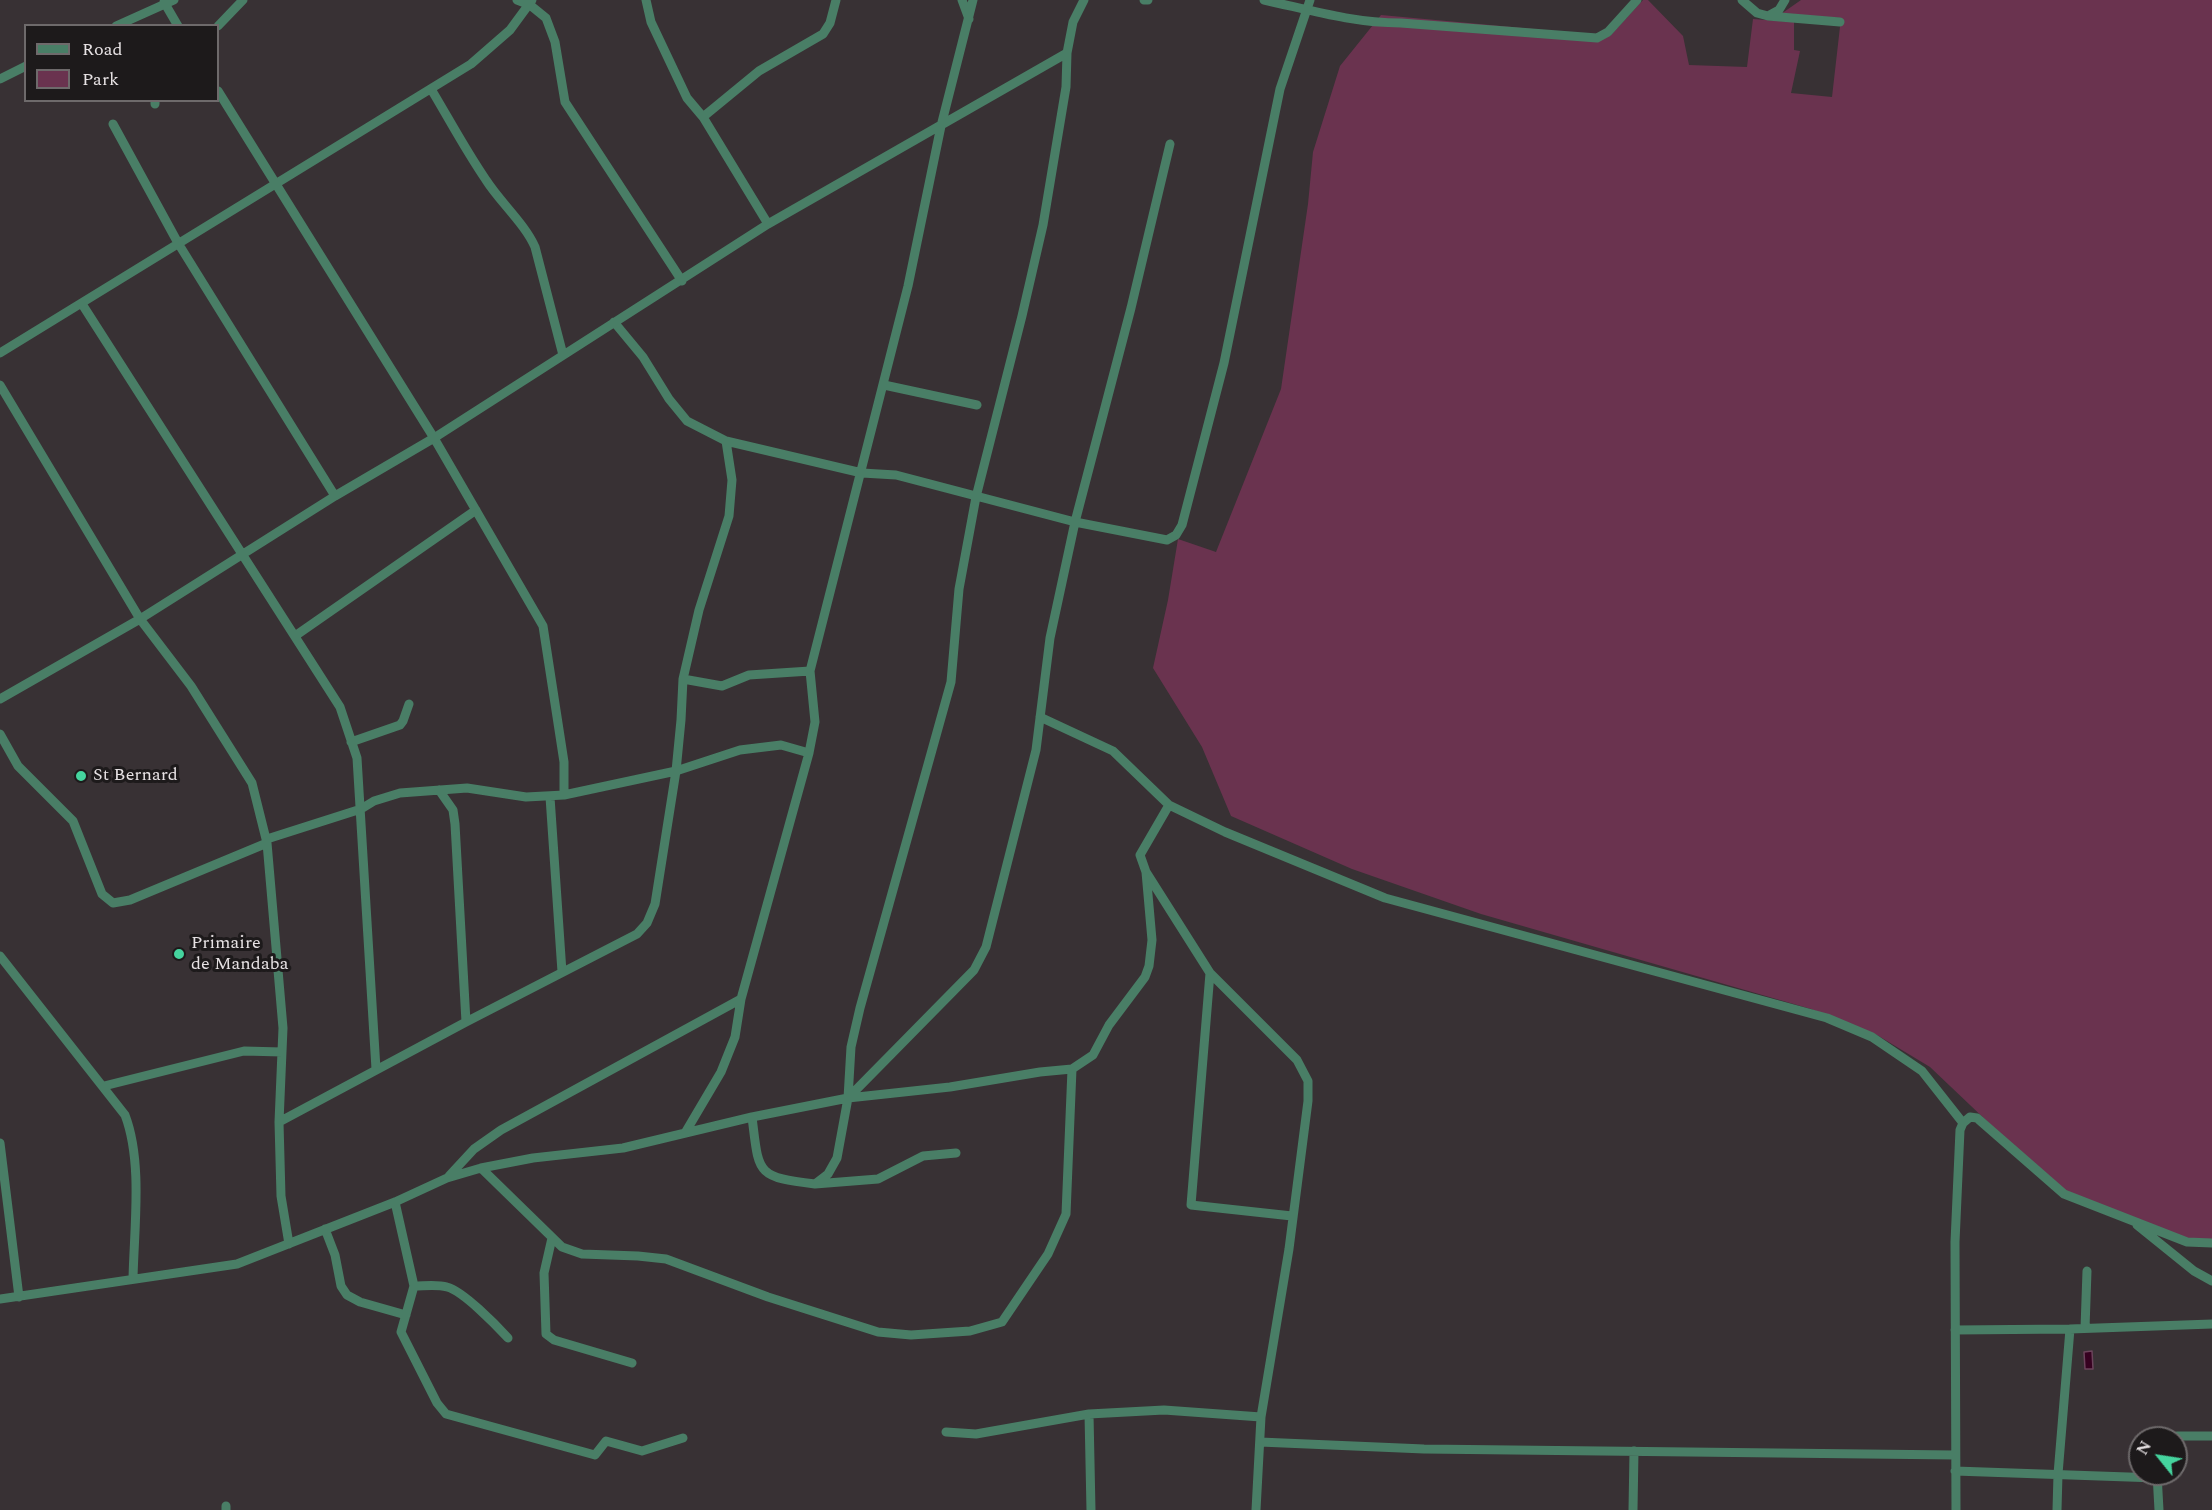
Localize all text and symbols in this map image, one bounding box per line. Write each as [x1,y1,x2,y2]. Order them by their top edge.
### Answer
legend [24,24,219,102]
text: Road [82,36,123,63]
text: Park [82,66,119,93]
place label: St Bernard [93,765,178,787]
marker: St Bernard [74,769,88,783]
place label: Primaire de Mandaba [191,933,289,976]
marker: Primaire de Mandaba [172,947,186,961]
north arrow [2128,1426,2188,1486]
text: N [2130,1436,2158,1460]

